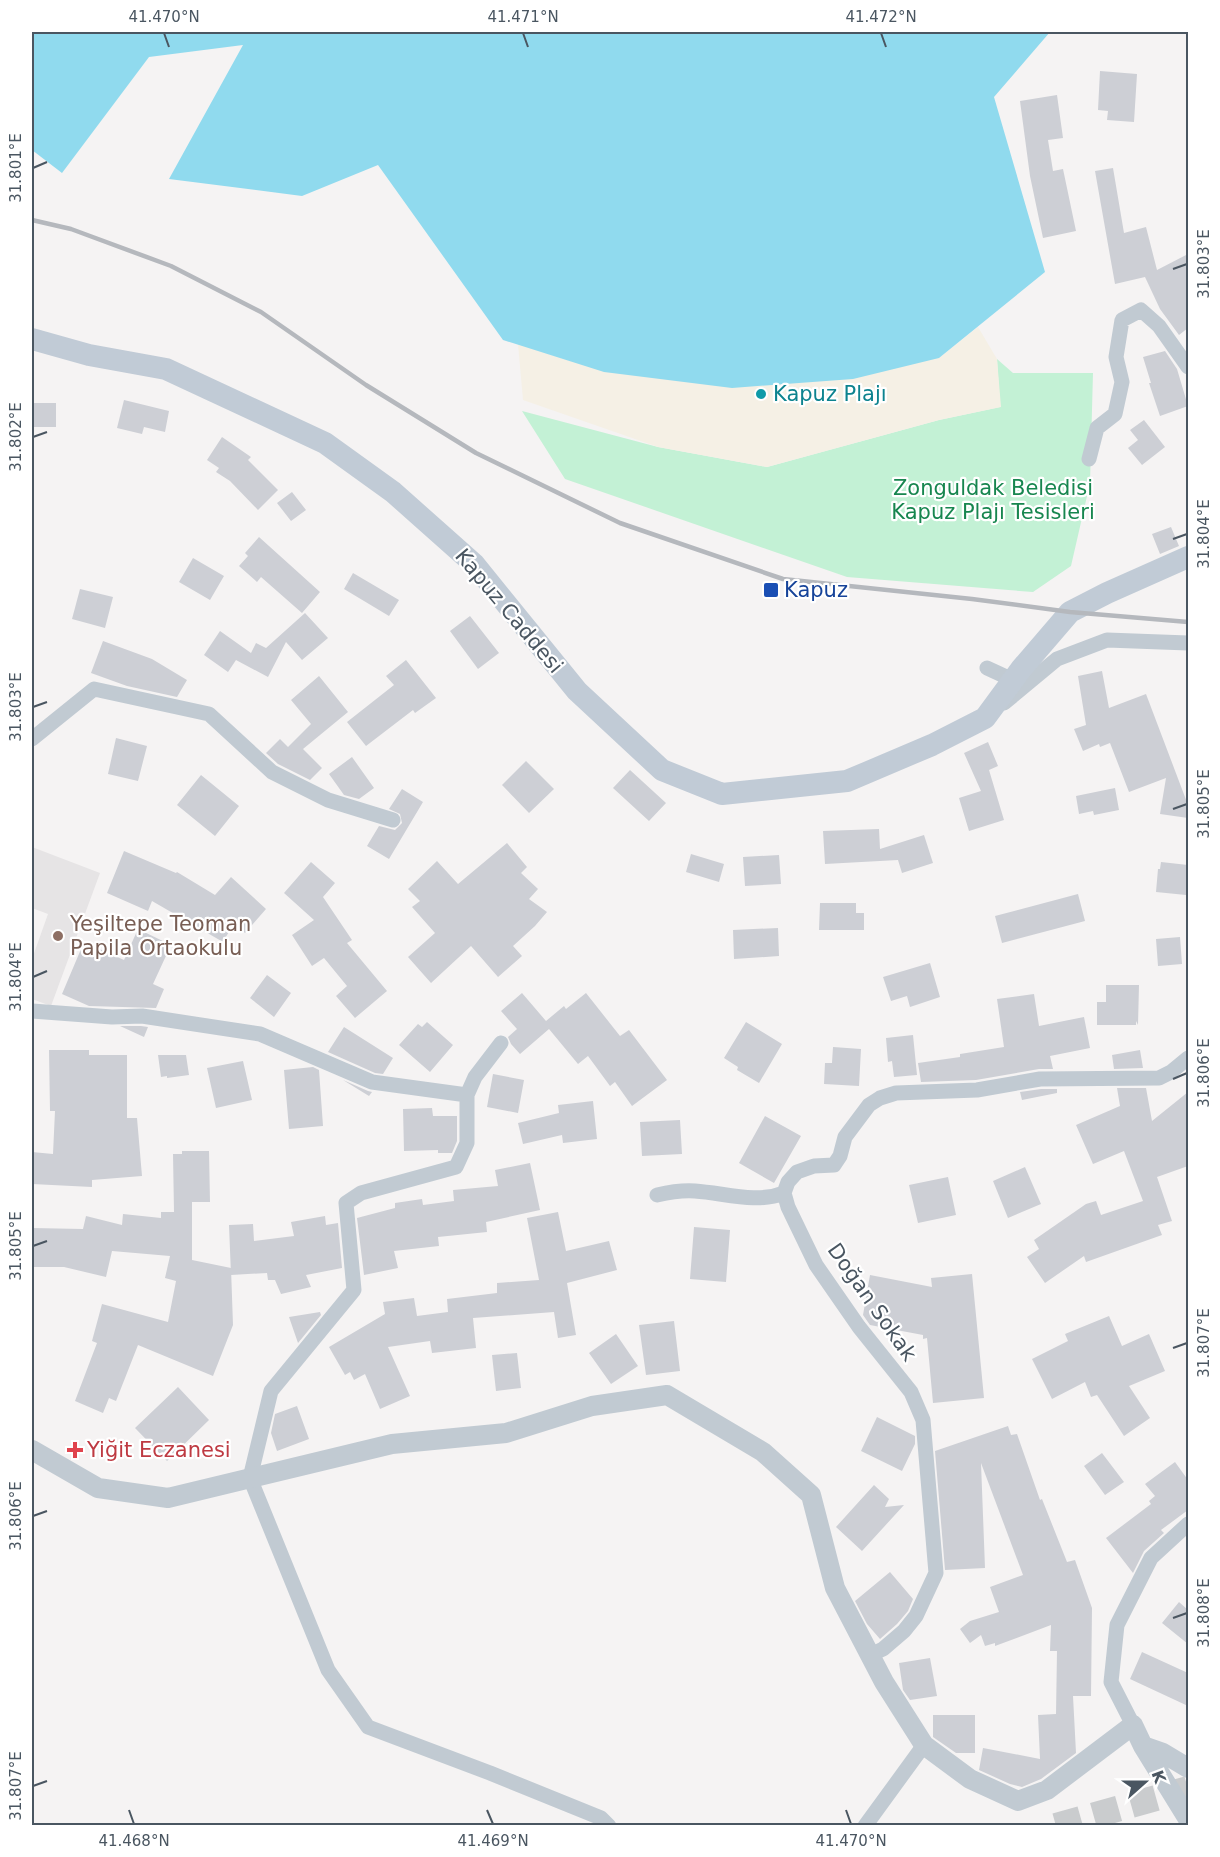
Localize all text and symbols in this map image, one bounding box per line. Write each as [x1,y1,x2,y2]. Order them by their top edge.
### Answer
text: 41.470°N [128,8,200,26]
text: 41.471°N [487,8,559,26]
text: 41.472°N [845,8,917,26]
text: 31.801°E [7,133,25,203]
text: 31.803°E [1195,229,1213,299]
place label: Kapuz Plajı [773,382,887,406]
marker: Kapuz Plajı [754,387,768,401]
text: 31.802°E [7,402,25,472]
park label: Zonguldak Beledisi Kapuz Plajı Tesisleri [891,476,1095,524]
text: 31.804°E [1195,499,1213,569]
street label: Kapuz Caddesi [450,544,568,678]
place label: Kapuz [784,578,848,602]
marker: Kapuz [762,581,780,599]
text: 31.803°E [7,672,25,742]
text: 31.805°E [1195,769,1213,839]
place label: Yeşiltepe Teoman Papila Ortaokulu [69,912,251,960]
marker: Yeşiltepe Teoman Papila Ortaokulu [51,929,65,943]
text: 31.804°E [7,942,25,1012]
text: 31.806°E [1195,1038,1213,1108]
text: 31.805°E [7,1211,25,1281]
street label: Doğan Sokak [823,1239,922,1366]
text: 31.807°E [1195,1308,1213,1378]
place label: Yiğit Eczanesi [86,1438,231,1462]
marker: Yiğit Eczanesi [68,1443,82,1457]
text: 31.806°E [7,1481,25,1551]
text: 31.808°E [1195,1578,1213,1648]
text: 31.807°E [7,1751,25,1821]
north arrow [1115,1752,1175,1812]
text: K [1147,1768,1170,1787]
text: 41.468°N [98,1832,170,1850]
text: 41.469°N [457,1832,529,1850]
text: 41.470°N [815,1832,887,1850]

